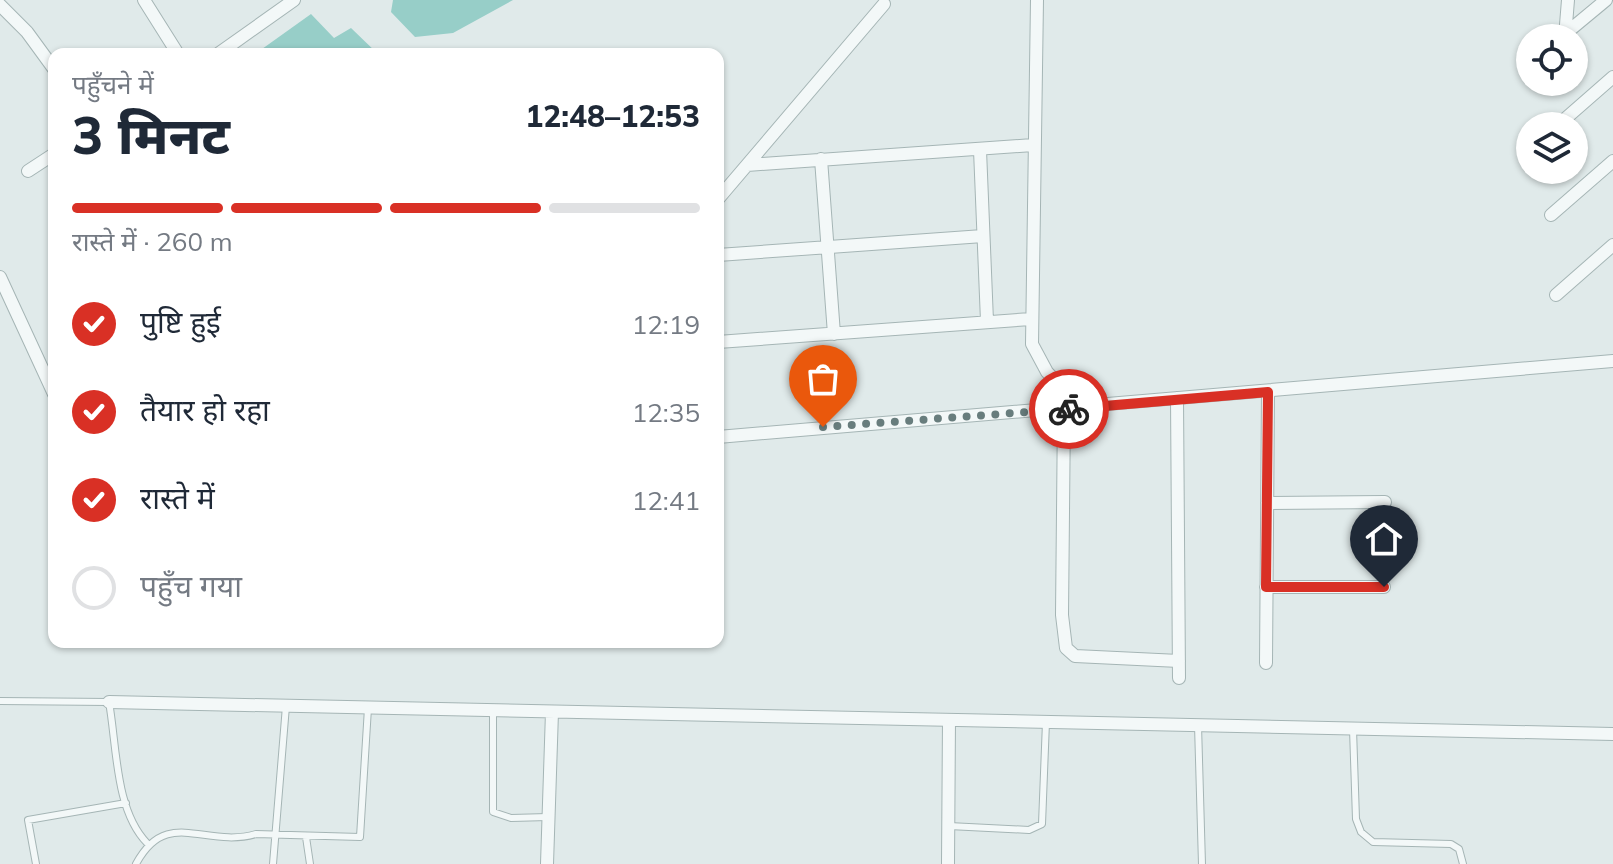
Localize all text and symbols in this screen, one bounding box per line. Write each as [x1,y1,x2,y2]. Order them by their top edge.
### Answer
map controls [1516,24,1588,184]
button: locate [1516,24,1588,96]
text: पहुँचने में [72,68,154,101]
text: 12:48–12:53 [525,97,700,135]
text: 3 मिनट [72,102,230,167]
button: layers [1516,112,1588,184]
text: रास्ते में · 260 m [72,225,233,258]
icon: check [72,302,116,346]
text: पुष्टि हुई [140,303,221,341]
text: 12:19 [632,308,700,341]
pin [789,345,857,427]
icon: bag [801,357,845,401]
courier [1029,369,1109,449]
icon: bike [1047,387,1091,431]
icon: check [72,390,116,434]
text: तैयार हो रहा [140,391,270,429]
text: 12:35 [632,396,700,429]
icon: check [72,478,116,522]
text: रास्ते में [140,479,215,517]
text: 12:41 [632,484,700,517]
pin [1350,505,1418,587]
icon: home [1362,517,1406,561]
text: पहुँच गया [140,567,242,605]

